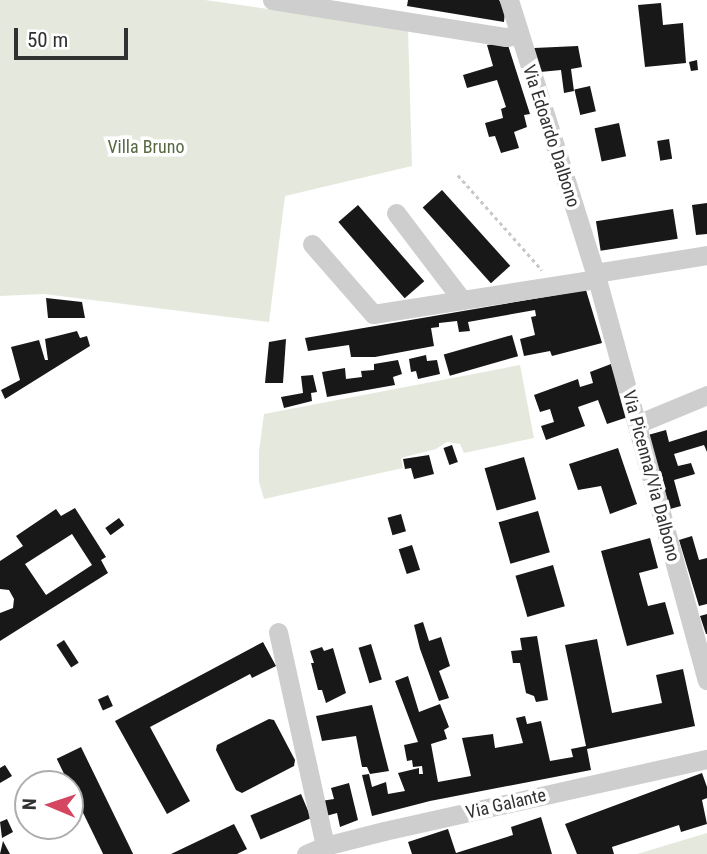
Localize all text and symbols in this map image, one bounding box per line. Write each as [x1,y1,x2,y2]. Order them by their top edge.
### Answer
scale bar [18,14,131,58]
text: 50 m [27,28,68,52]
street label: Via Edoardo Dalbono [518,62,584,210]
park label: Villa Bruno [107,136,185,158]
street label: Via Picenna/Via Dalbono [618,388,684,564]
north arrow [14,770,84,840]
street label: Via Galante [464,784,548,824]
text: N [18,798,41,811]

